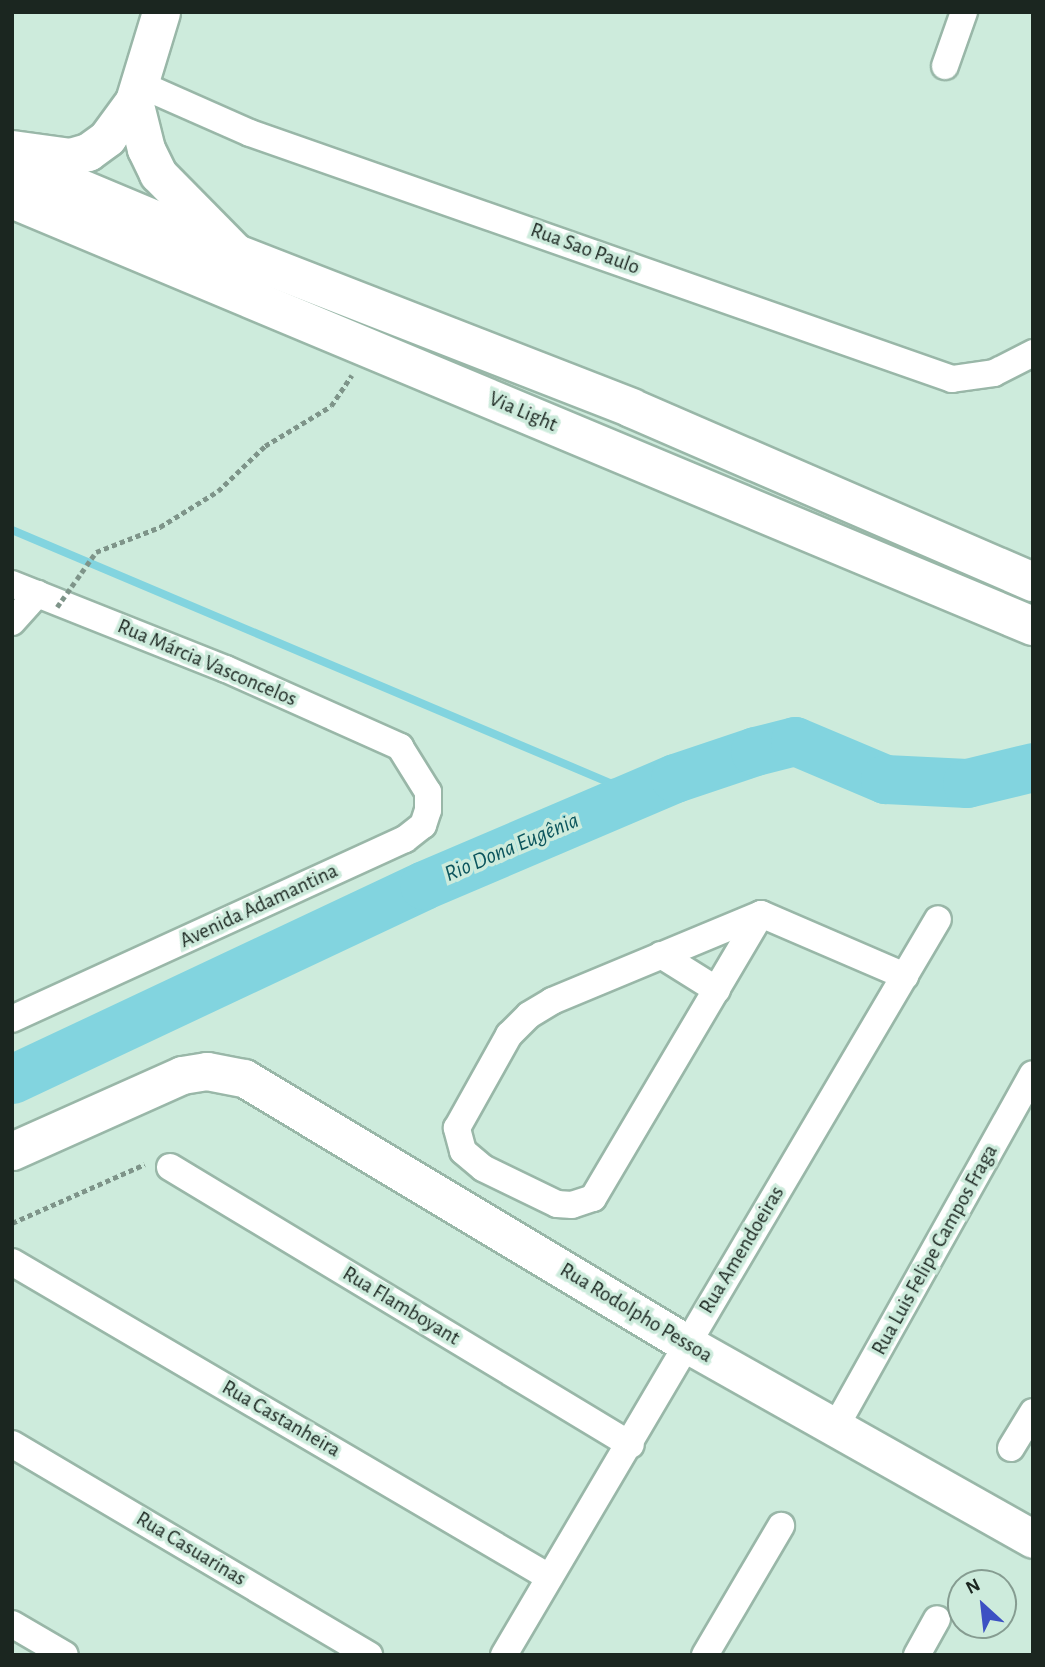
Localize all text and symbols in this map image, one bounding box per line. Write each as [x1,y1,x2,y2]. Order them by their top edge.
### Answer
street label: Rua Sao Paulo [527,218,643,280]
street label: Via Light [485,386,561,438]
street label: Rua Márcia Vasconcelos [114,614,300,712]
water label: Rio Dona Eugênia [441,807,583,889]
street label: Avenida Adamantina [176,858,342,954]
street label: Rua Luis Felipe Campos Fraga [867,1140,1003,1360]
street label: Rua Amendoeiras [694,1182,790,1318]
street label: Rua Rodolpho Pessoa [555,1258,717,1368]
street label: Rua Flamboyant [338,1261,464,1351]
street label: Rua Castanheira [217,1375,345,1463]
street label: Rua Casuarinas [131,1506,251,1592]
north arrow [947,1569,1017,1639]
text: N [963,1575,983,1598]

